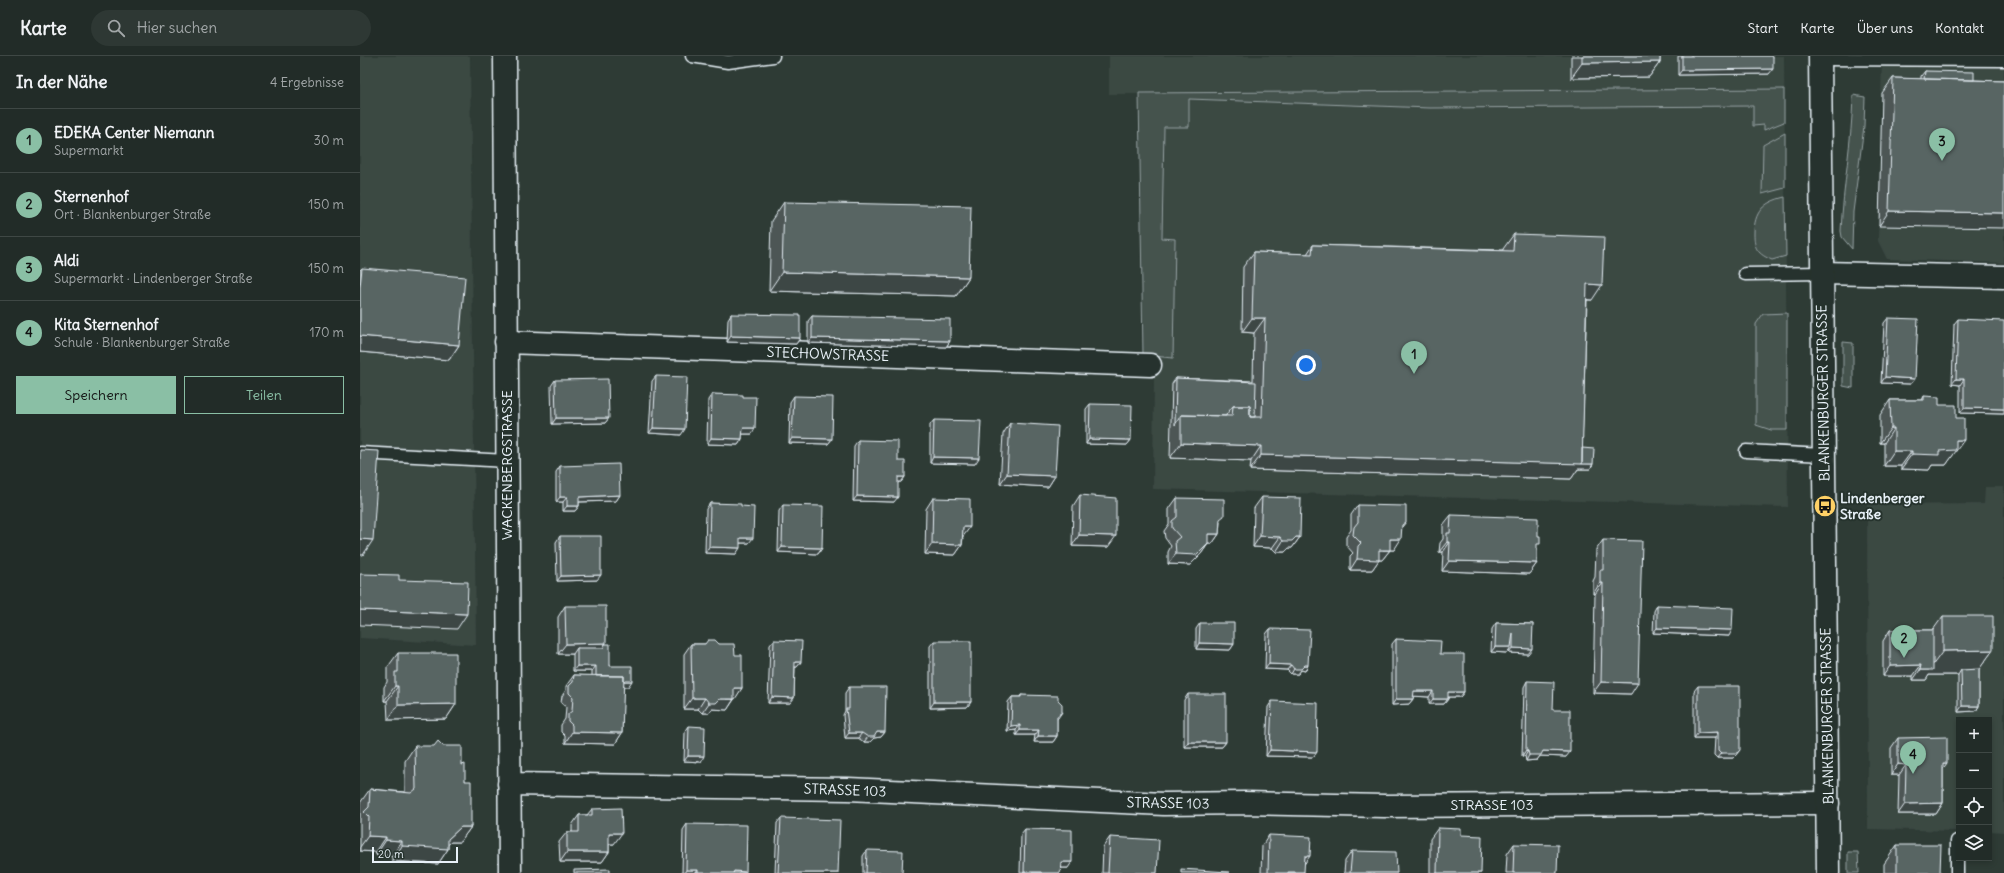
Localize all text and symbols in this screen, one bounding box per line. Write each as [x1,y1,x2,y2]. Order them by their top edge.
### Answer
search box [91,10,371,46]
text: Karte [20,16,67,40]
icon: search [105,17,127,39]
text: Hier suchen [137,18,217,37]
text: Start [1748,19,1778,37]
text: Karte [1800,19,1835,37]
text: Über uns [1857,19,1913,37]
text: Kontakt [1935,19,1984,37]
text: In der Nähe [16,71,108,93]
text: 4 Ergebnisse [270,74,344,91]
text: EDEKA Center Niemann [54,123,214,142]
pin: 3 [1929,128,1955,161]
text: 1 [26,132,32,149]
text: 30 m [314,132,344,149]
text: Supermarkt [54,142,124,159]
text: Sternenhof [54,187,129,206]
text: 2 [25,196,33,213]
text: 150 m [308,196,344,213]
text: Ort · Blankenburger Straße [54,206,211,223]
text: Aldi [54,251,79,270]
text: 3 [25,260,33,277]
text: 150 m [308,260,344,277]
text: Supermarkt · Lindenberger Straße [54,270,252,287]
street label: BLANKENBURGER STRASSE [1812,304,1834,482]
text: Kita Sternenhof [54,315,158,334]
text: 4 [25,324,33,341]
text: 170 m [309,324,344,341]
text: Schule · Blankenburger Straße [54,334,230,351]
pin: 1 [1401,341,1427,374]
street label: STECHOWSTRASSE [766,343,890,365]
your location [1296,355,1316,375]
button: Speichern [16,376,176,414]
button: Teilen [184,376,344,414]
street label: WACKENBERGSTRASSE [498,390,516,540]
place label: Lindenberger Straße [1840,489,1925,523]
bus stop icon: Lindenberger Straße [1812,493,1838,519]
pin: 2 [1891,625,1917,658]
street label: BLANKENBURGER STRASSE [1816,627,1838,805]
map controls [1956,717,1992,861]
button: + [1956,717,1992,753]
pin: 4 [1900,741,1926,774]
button: − [1956,753,1992,789]
street label: STRASSE 103 [803,780,887,800]
button: locate [1956,789,1992,825]
street label: STRASSE 103 [1126,793,1210,813]
street label: STRASSE 103 [1451,796,1533,814]
button: layers [1956,825,1992,861]
scale bar [372,845,458,864]
text: 20 m [378,847,404,861]

